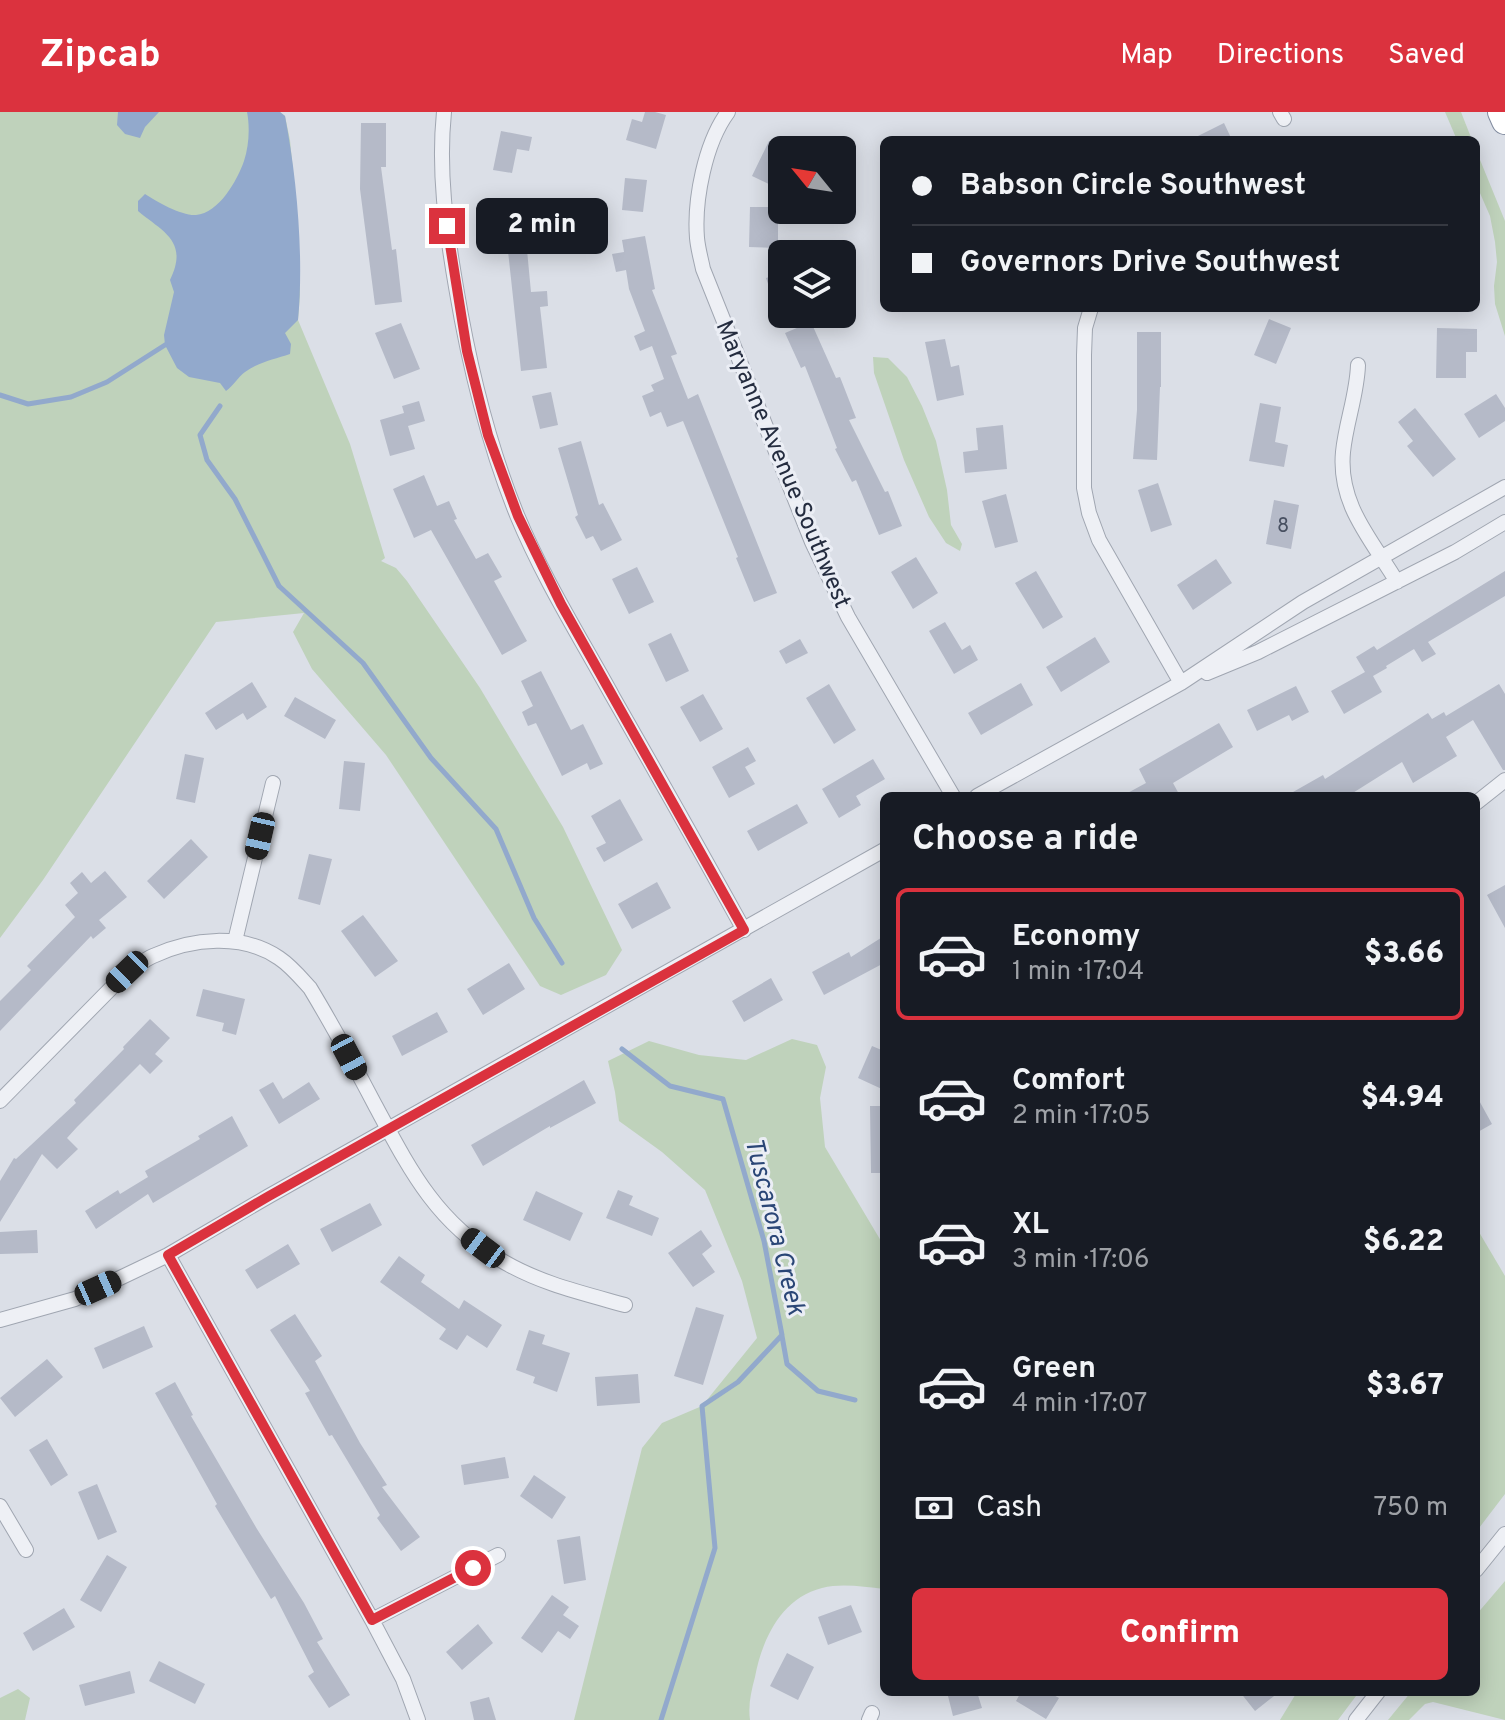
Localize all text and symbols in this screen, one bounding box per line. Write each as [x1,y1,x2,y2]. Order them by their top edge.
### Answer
text: Zipcab [40,32,161,81]
text: Map [1120,38,1173,74]
text: Directions [1217,38,1344,74]
text: Saved [1388,38,1465,74]
north arrow [768,136,856,224]
map controls [768,136,856,328]
text: Babson Circle Southwest [960,168,1306,205]
callout: 2 min [475,198,607,254]
route end [429,208,465,244]
text: 2 min [508,209,576,242]
button: layers [768,240,856,328]
text: Governors Drive Southwest [960,245,1340,282]
street label: Maryanne Avenue Southwest [708,316,856,613]
house number: 8 [1277,514,1289,540]
car [243,810,277,862]
text: Choose a ride [912,817,1138,863]
icon: car [916,918,988,990]
text: Economy [1012,919,1140,956]
text: $3.66 [1364,936,1444,973]
car [101,947,153,997]
text: 1 min · 17:04 [1012,956,1144,989]
car [327,1030,371,1084]
icon: car [916,1062,988,1134]
text: Comfort [1012,1063,1125,1100]
text: $4.94 [1361,1080,1444,1117]
text: 2 min · 17:05 [1012,1100,1150,1133]
water label: Tuscarora Creek [736,1134,812,1320]
icon: car [916,1206,988,1278]
text: XL [1012,1207,1049,1244]
car [457,1224,509,1272]
text: $6.22 [1363,1224,1444,1261]
text: 3 min · 17:06 [1012,1244,1149,1277]
car [71,1267,125,1309]
icon: car [916,1350,988,1422]
text: Green [1012,1351,1096,1388]
text: $3.67 [1366,1368,1444,1405]
text: 4 min · 17:07 [1012,1388,1147,1421]
icon: cash [912,1486,956,1530]
text: Cash [976,1490,1042,1527]
text: 750 m [1374,1492,1448,1525]
route start [455,1550,491,1586]
button: Confirm [912,1588,1448,1680]

